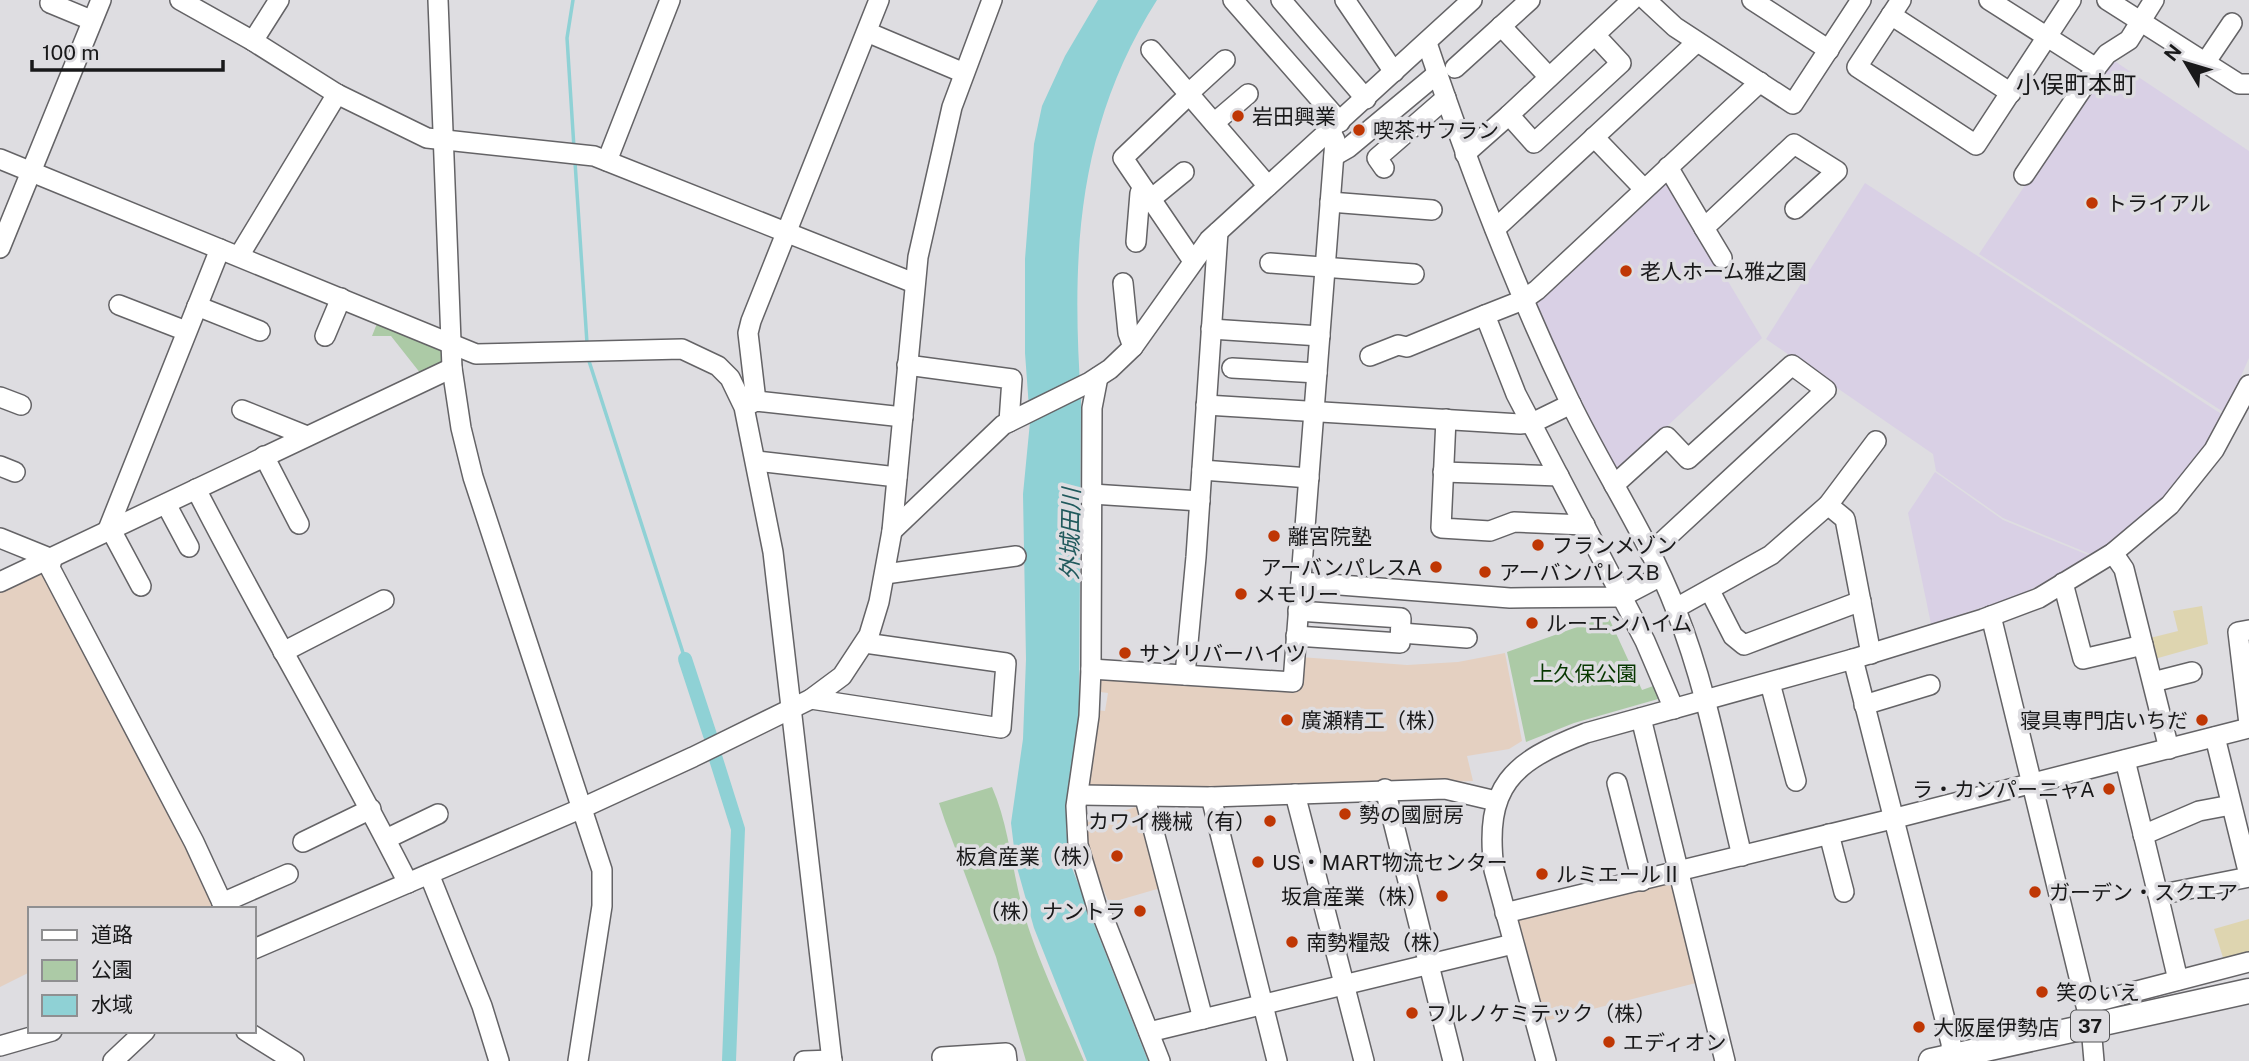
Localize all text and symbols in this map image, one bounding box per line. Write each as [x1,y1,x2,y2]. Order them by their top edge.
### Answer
scale bar [32,28,222,72]
north arrow [2151,28,2221,98]
text: 100 m [42,40,99,65]
text: N [2159,40,2186,65]
district label: 小俣町本町 [2016,70,2136,98]
place label: 岩田興業 [1252,104,1336,129]
marker: 岩田興業 [1230,108,1246,124]
place label: 喫茶サフラン [1373,118,1499,143]
marker: 喫茶サフラン [1351,122,1367,138]
place label: トライアル [2106,191,2211,216]
marker: トライアル [2084,195,2100,211]
place label: 老人ホーム雅之園 [1640,259,1807,284]
marker: 老人ホーム雅之園 [1618,263,1634,279]
water label: 外城田川 [1056,485,1084,580]
place label: 離宮院塾 [1288,524,1372,549]
marker: 離宮院塾 [1266,528,1282,544]
place label: フランメゾン [1552,533,1677,558]
marker: フランメゾン [1530,537,1546,553]
place label: アーバンパレスA [1261,555,1422,580]
marker: アーバンパレスA [1428,559,1444,575]
place label: アーバンパレスB [1499,560,1660,585]
marker: アーバンパレスB [1477,564,1493,580]
place label: メモリー [1255,582,1339,607]
marker: メモリー [1233,586,1249,602]
place label: ルーエンハイム [1546,611,1692,636]
marker: ルーエンハイム [1524,615,1540,631]
place label: サンリバーハイツ [1139,641,1306,666]
marker: サンリバーハイツ [1117,645,1133,661]
park label: 上久保公園 [1533,661,1638,686]
place label: 廣瀬精工（株） [1301,708,1448,733]
place label: 寝具専門店いちだ [2020,708,2188,733]
marker: 廣瀬精工（株） [1279,712,1295,728]
marker: 寝具専門店いちだ [2194,712,2210,728]
place label: ラ・カンパーニャA [1912,777,2095,802]
marker: ラ・カンパーニャA [2101,781,2117,797]
place label: 勢の國厨房 [1359,802,1464,827]
marker: 勢の國厨房 [1337,806,1353,822]
place label: カワイ機械（有） [1088,809,1256,834]
marker: カワイ機械（有） [1262,813,1278,829]
place label: 板倉産業（株） [956,844,1103,869]
marker: 板倉産業（株） [1109,848,1125,864]
place label: US・MART物流センター [1272,850,1508,875]
marker: US・MART物流センター [1250,854,1266,870]
place label: ルミエールⅡ [1556,862,1682,887]
marker: ルミエールⅡ [1534,866,1550,882]
place label: ガーデン・スクエア [2049,880,2238,905]
place label: 坂倉産業（株） [1281,884,1428,909]
marker: ガーデン・スクエア [2027,884,2043,900]
marker: 坂倉産業（株） [1434,888,1450,904]
place label: （株）ナントラ [979,899,1126,924]
marker: （株）ナントラ [1132,903,1148,919]
legend [28,907,256,1033]
text: 道路 [91,922,133,947]
place label: 南勢糧殻（株） [1306,930,1453,955]
marker: 南勢糧殻（株） [1284,934,1300,950]
text: 公園 [91,957,133,982]
place label: 笑のいえ [2056,980,2140,1005]
marker: 笑のいえ [2034,984,2050,1000]
text: 水域 [91,992,133,1017]
place label: フルノケミテック（株） [1426,1001,1656,1026]
marker: フルノケミテック（株） [1404,1005,1420,1021]
road number: 37 [2071,1010,2109,1042]
place label: 大阪屋伊勢店 [1933,1015,2059,1040]
marker: 大阪屋伊勢店 [1911,1019,1927,1035]
place label: エディオン [1623,1030,1727,1055]
marker: エディオン [1601,1034,1617,1050]

